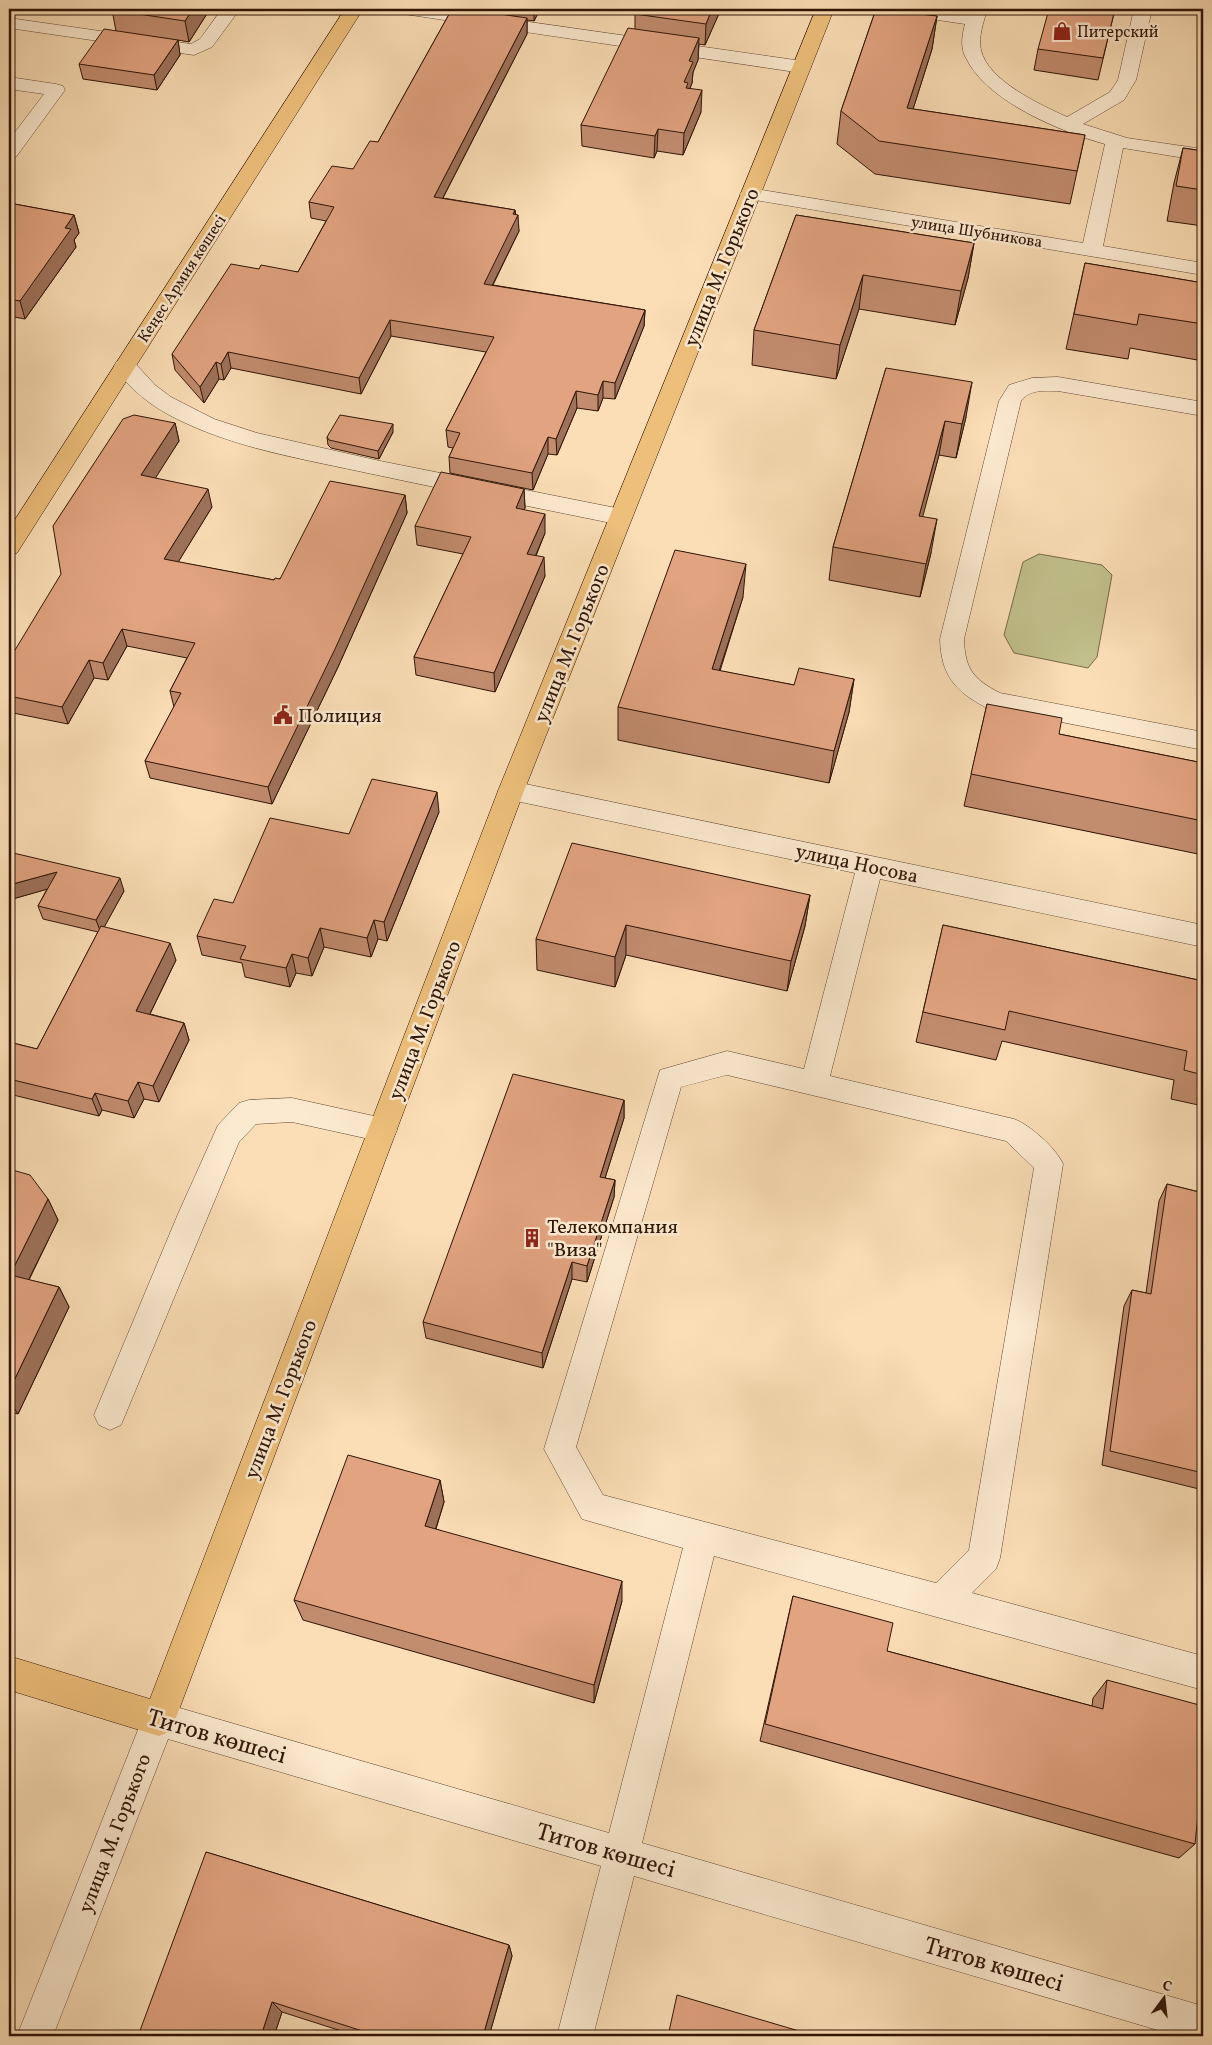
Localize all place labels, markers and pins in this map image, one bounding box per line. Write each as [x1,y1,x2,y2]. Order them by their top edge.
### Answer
shop icon: Питерский [1051,20,1073,42]
place label: Питерский [1077,22,1159,44]
place label: Полиция [298,703,382,731]
public building icon: Полиция [272,704,294,726]
place label: Телекомпания "Виза" [547,1214,678,1265]
building icon: Телекомпания "Виза" [521,1227,543,1249]

